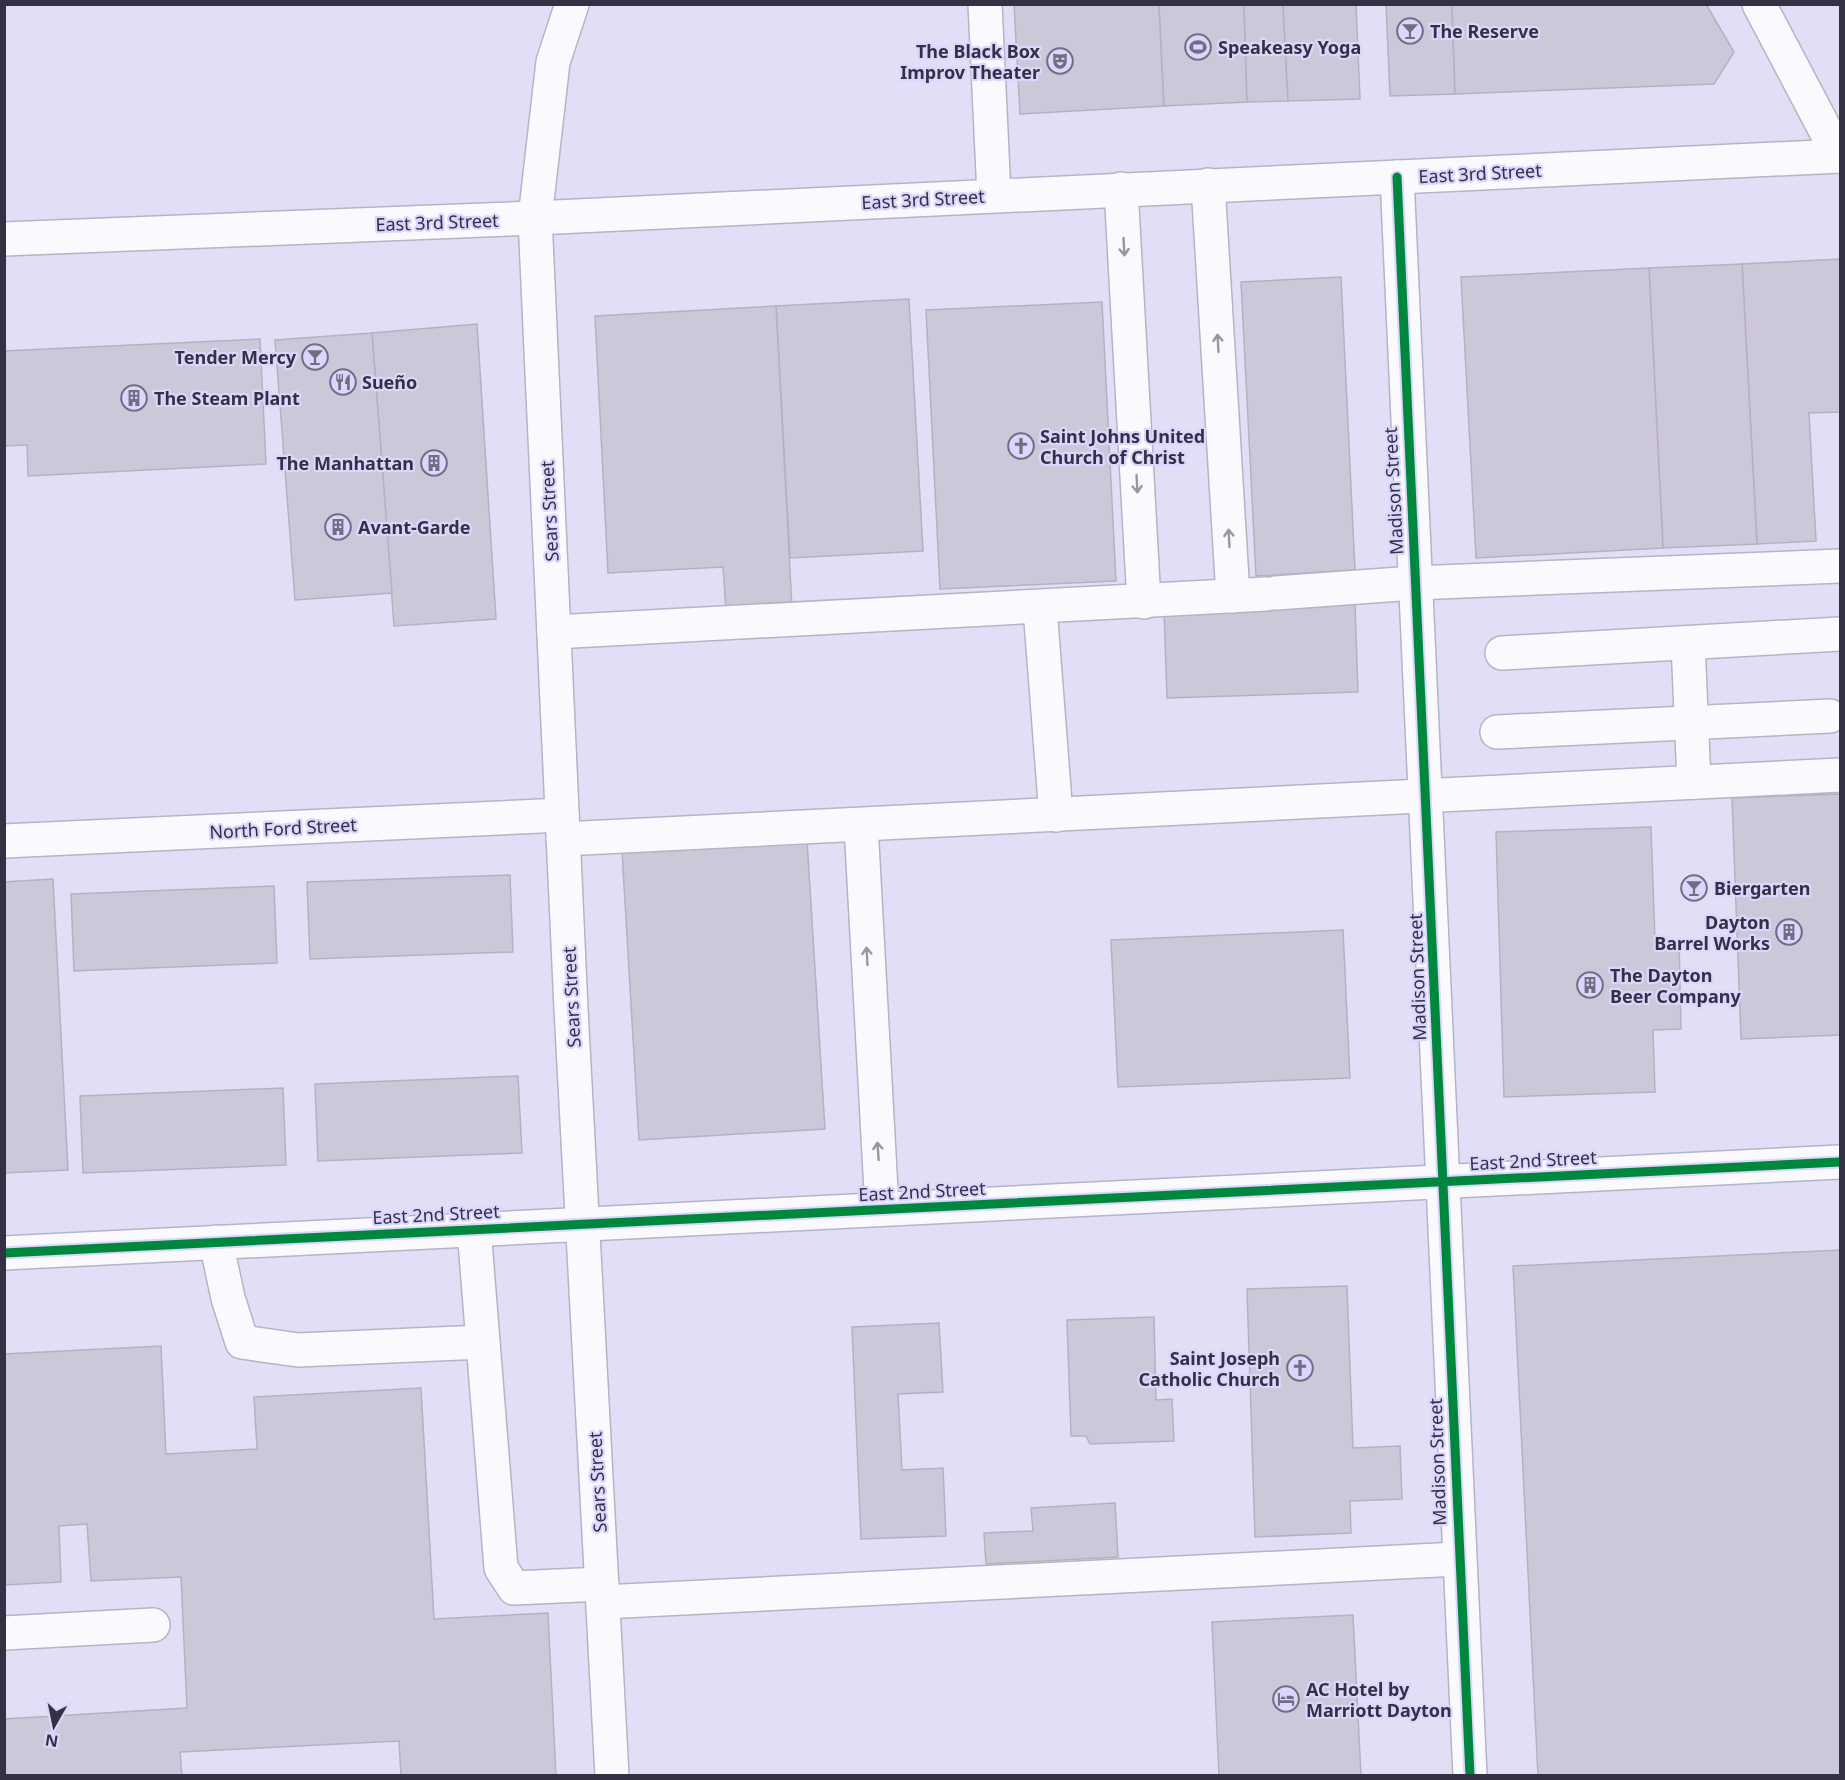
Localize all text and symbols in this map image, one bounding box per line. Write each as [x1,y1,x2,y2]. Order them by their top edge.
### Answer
bar icon: The Reserve [1395,16,1425,46]
place label: The Reserve [1430,19,1539,43]
sports icon: Speakeasy Yoga [1183,32,1213,62]
place label: Speakeasy Yoga [1218,35,1361,59]
place label: The Black Box Improv Theater [900,39,1041,84]
theatre icon: The Black Box Improv Theater [1045,46,1075,76]
street label: East 3rd Street [1418,158,1543,188]
street label: East 3rd Street [861,184,986,214]
street label: East 3rd Street [375,208,500,236]
one-way arrow [1119,237,1130,256]
one-way arrow [1212,334,1223,354]
bar icon: Tender Mercy [300,342,330,372]
place label: Tender Mercy [175,345,297,369]
restaurant icon: Sueño [328,367,358,397]
place label: Sueño [362,370,417,394]
building icon: The Steam Plant [119,383,149,413]
place label: The Steam Plant [154,386,300,410]
place label: Saint Johns United Church of Christ [1040,424,1205,469]
street label: Madison Street [1378,426,1408,555]
church icon: Saint Johns United Church of Christ [1006,431,1036,461]
building icon: The Manhattan [419,448,449,478]
place label: The Manhattan [276,451,414,475]
street label: Sears Street [534,459,564,562]
one-way arrow [1132,473,1143,493]
building icon: Avant-Garde [323,512,353,542]
place label: Avant-Garde [358,515,470,539]
one-way arrow [1224,528,1235,548]
street label: North Ford Street [209,812,358,844]
bar icon: Biergarten [1679,873,1709,903]
place label: Biergarten [1714,876,1810,900]
place label: Dayton Barrel Works [1654,910,1770,955]
street label: Madison Street [1403,912,1431,1041]
building icon: Dayton Barrel Works [1774,917,1804,947]
street label: Sears Street [556,945,586,1048]
one-way arrow [861,946,872,966]
place label: The Dayton Beer Company [1610,963,1741,1008]
building icon: The Dayton Beer Company [1575,970,1605,1000]
one-way arrow [873,1141,884,1161]
street label: East 2nd Street [1469,1145,1598,1175]
street label: East 2nd Street [858,1176,987,1206]
street label: East 2nd Street [372,1199,501,1229]
place label: Saint Joseph Catholic Church [1139,1346,1280,1391]
church icon: Saint Joseph Catholic Church [1285,1353,1315,1383]
street label: Madison Street [1423,1397,1451,1526]
street label: Sears Street [582,1430,612,1533]
place label: AC Hotel by Marriott Dayton [1306,1677,1452,1722]
hotel icon: AC Hotel by Marriott Dayton [1271,1684,1301,1714]
north arrow [24,1696,84,1756]
text: N [44,1729,60,1753]

